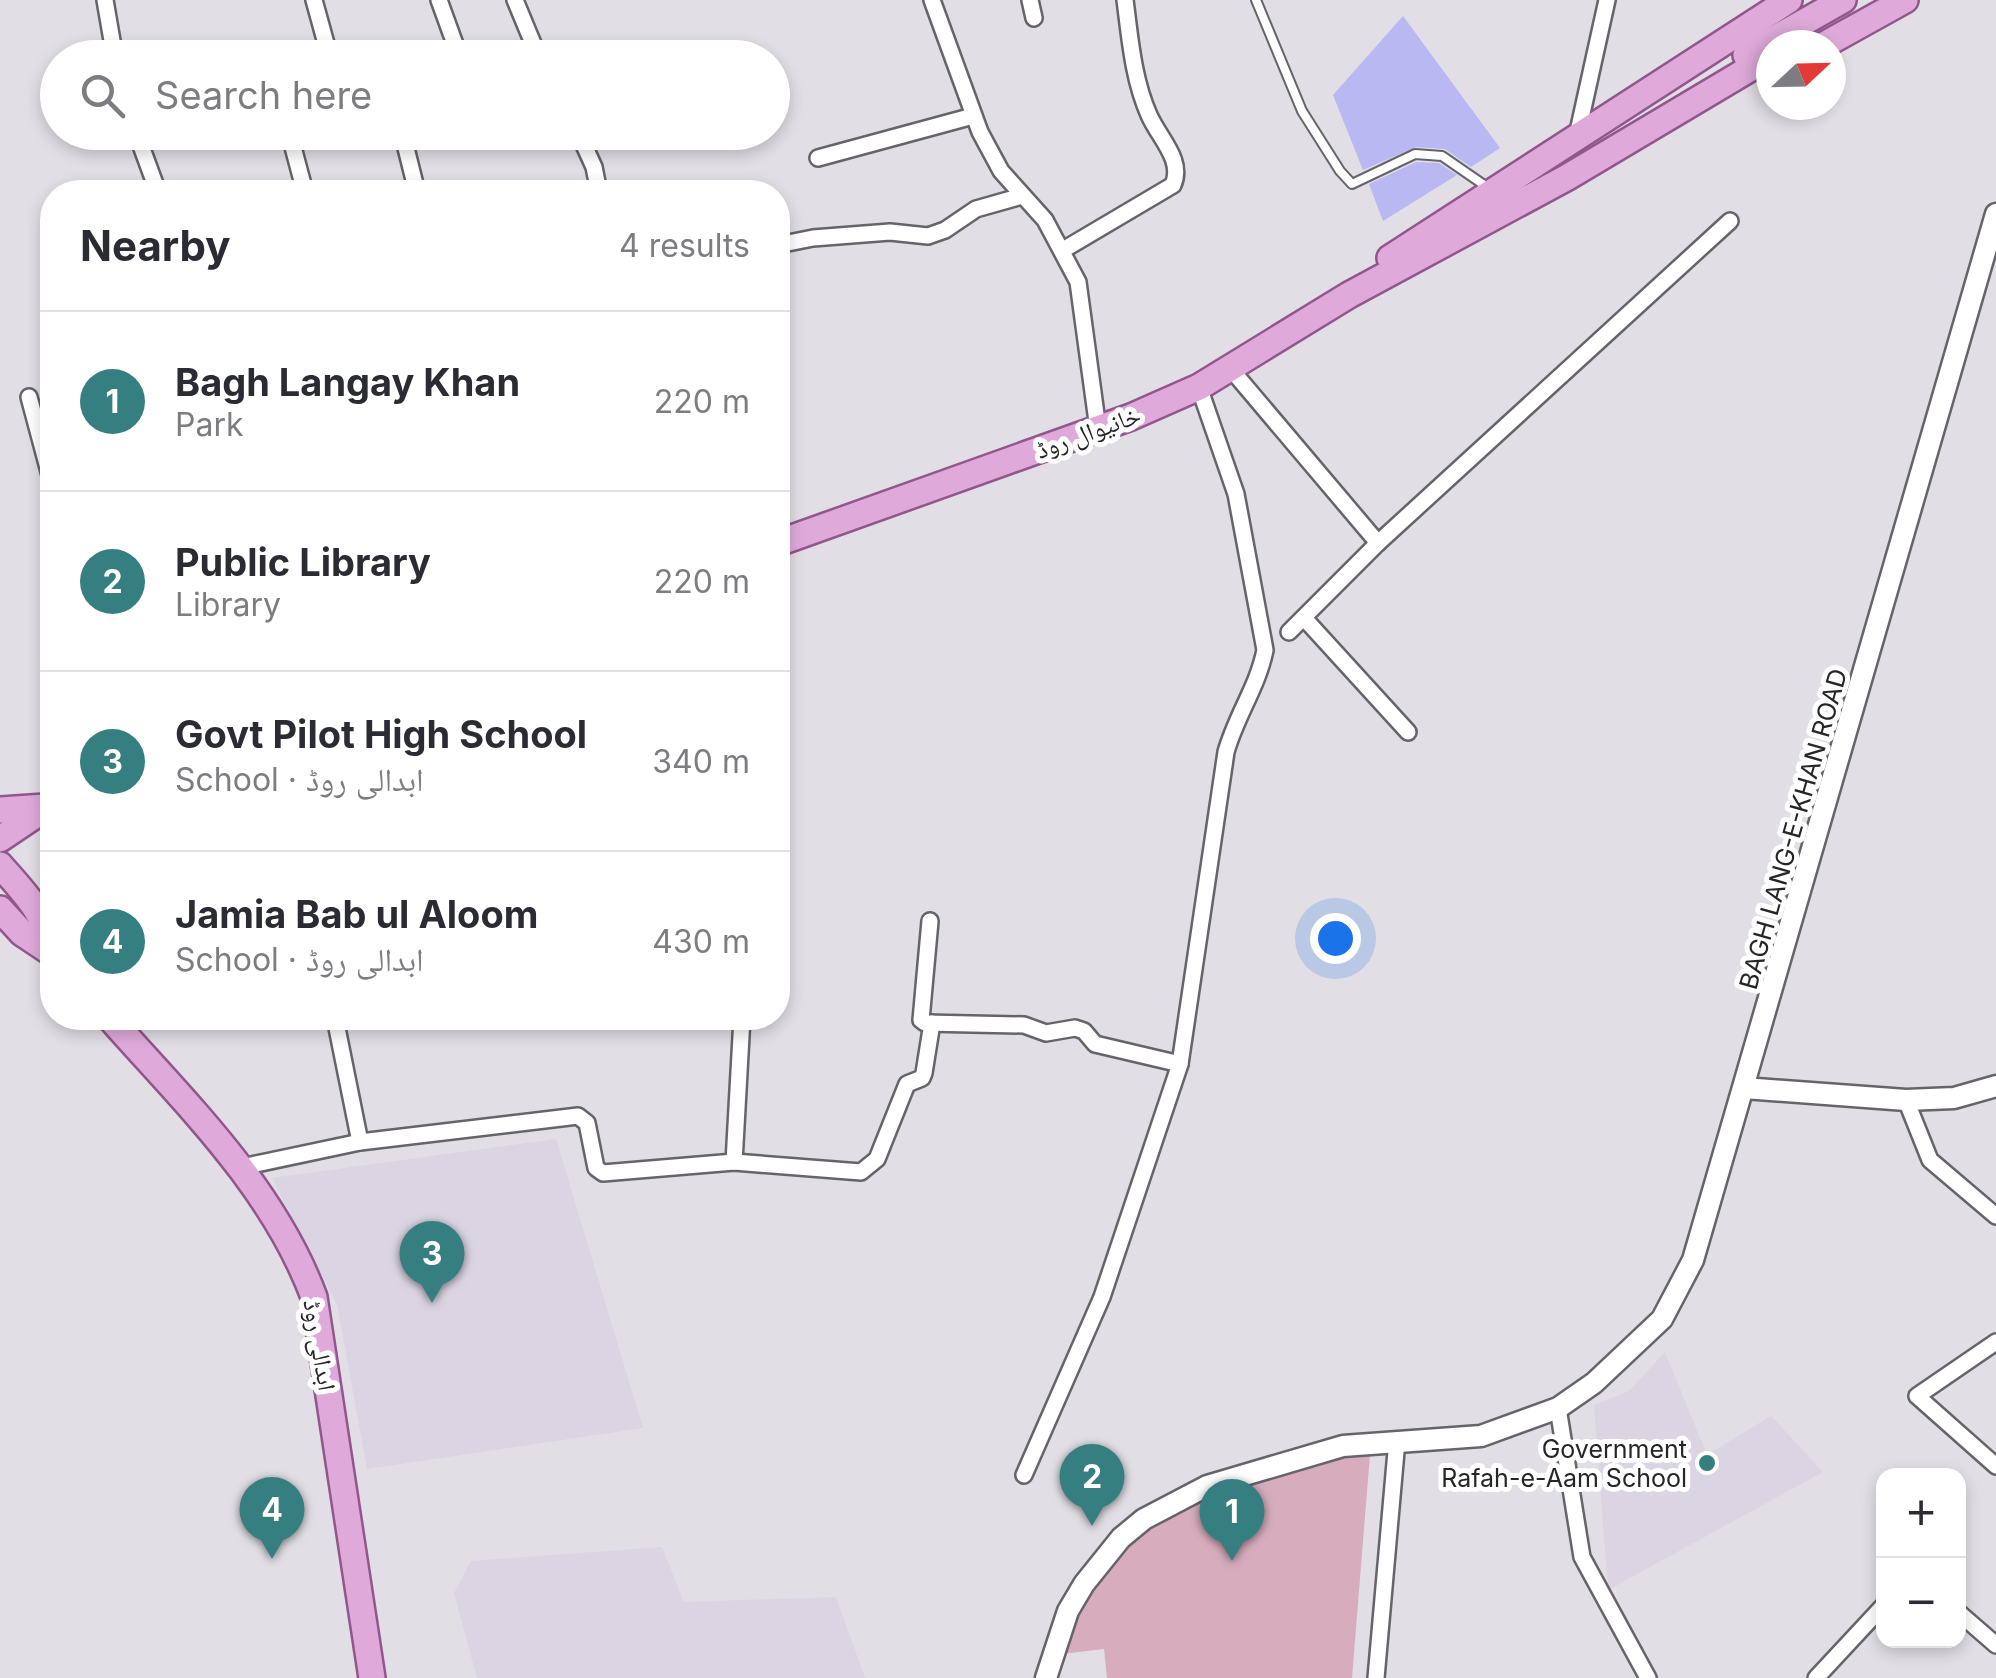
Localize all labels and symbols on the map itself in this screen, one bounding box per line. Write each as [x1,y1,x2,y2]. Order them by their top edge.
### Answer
north arrow [1756,30,1846,120]
street label: خانیوال روڈ [1031,399,1145,466]
street label: BAGH LANG-E-KHAN ROAD [1733,665,1853,993]
your location [1310,913,1361,964]
pin: 3 [400,1220,464,1303]
street label: ابدالی روڈ [296,1297,343,1393]
place label: Government Rafah-e-Aam School [1441,1434,1687,1493]
pin: 2 [1060,1444,1124,1526]
marker: Government Rafah-e-Aam School [1696,1452,1718,1474]
pin: 4 [240,1476,304,1559]
pin: 1 [1200,1478,1264,1561]

